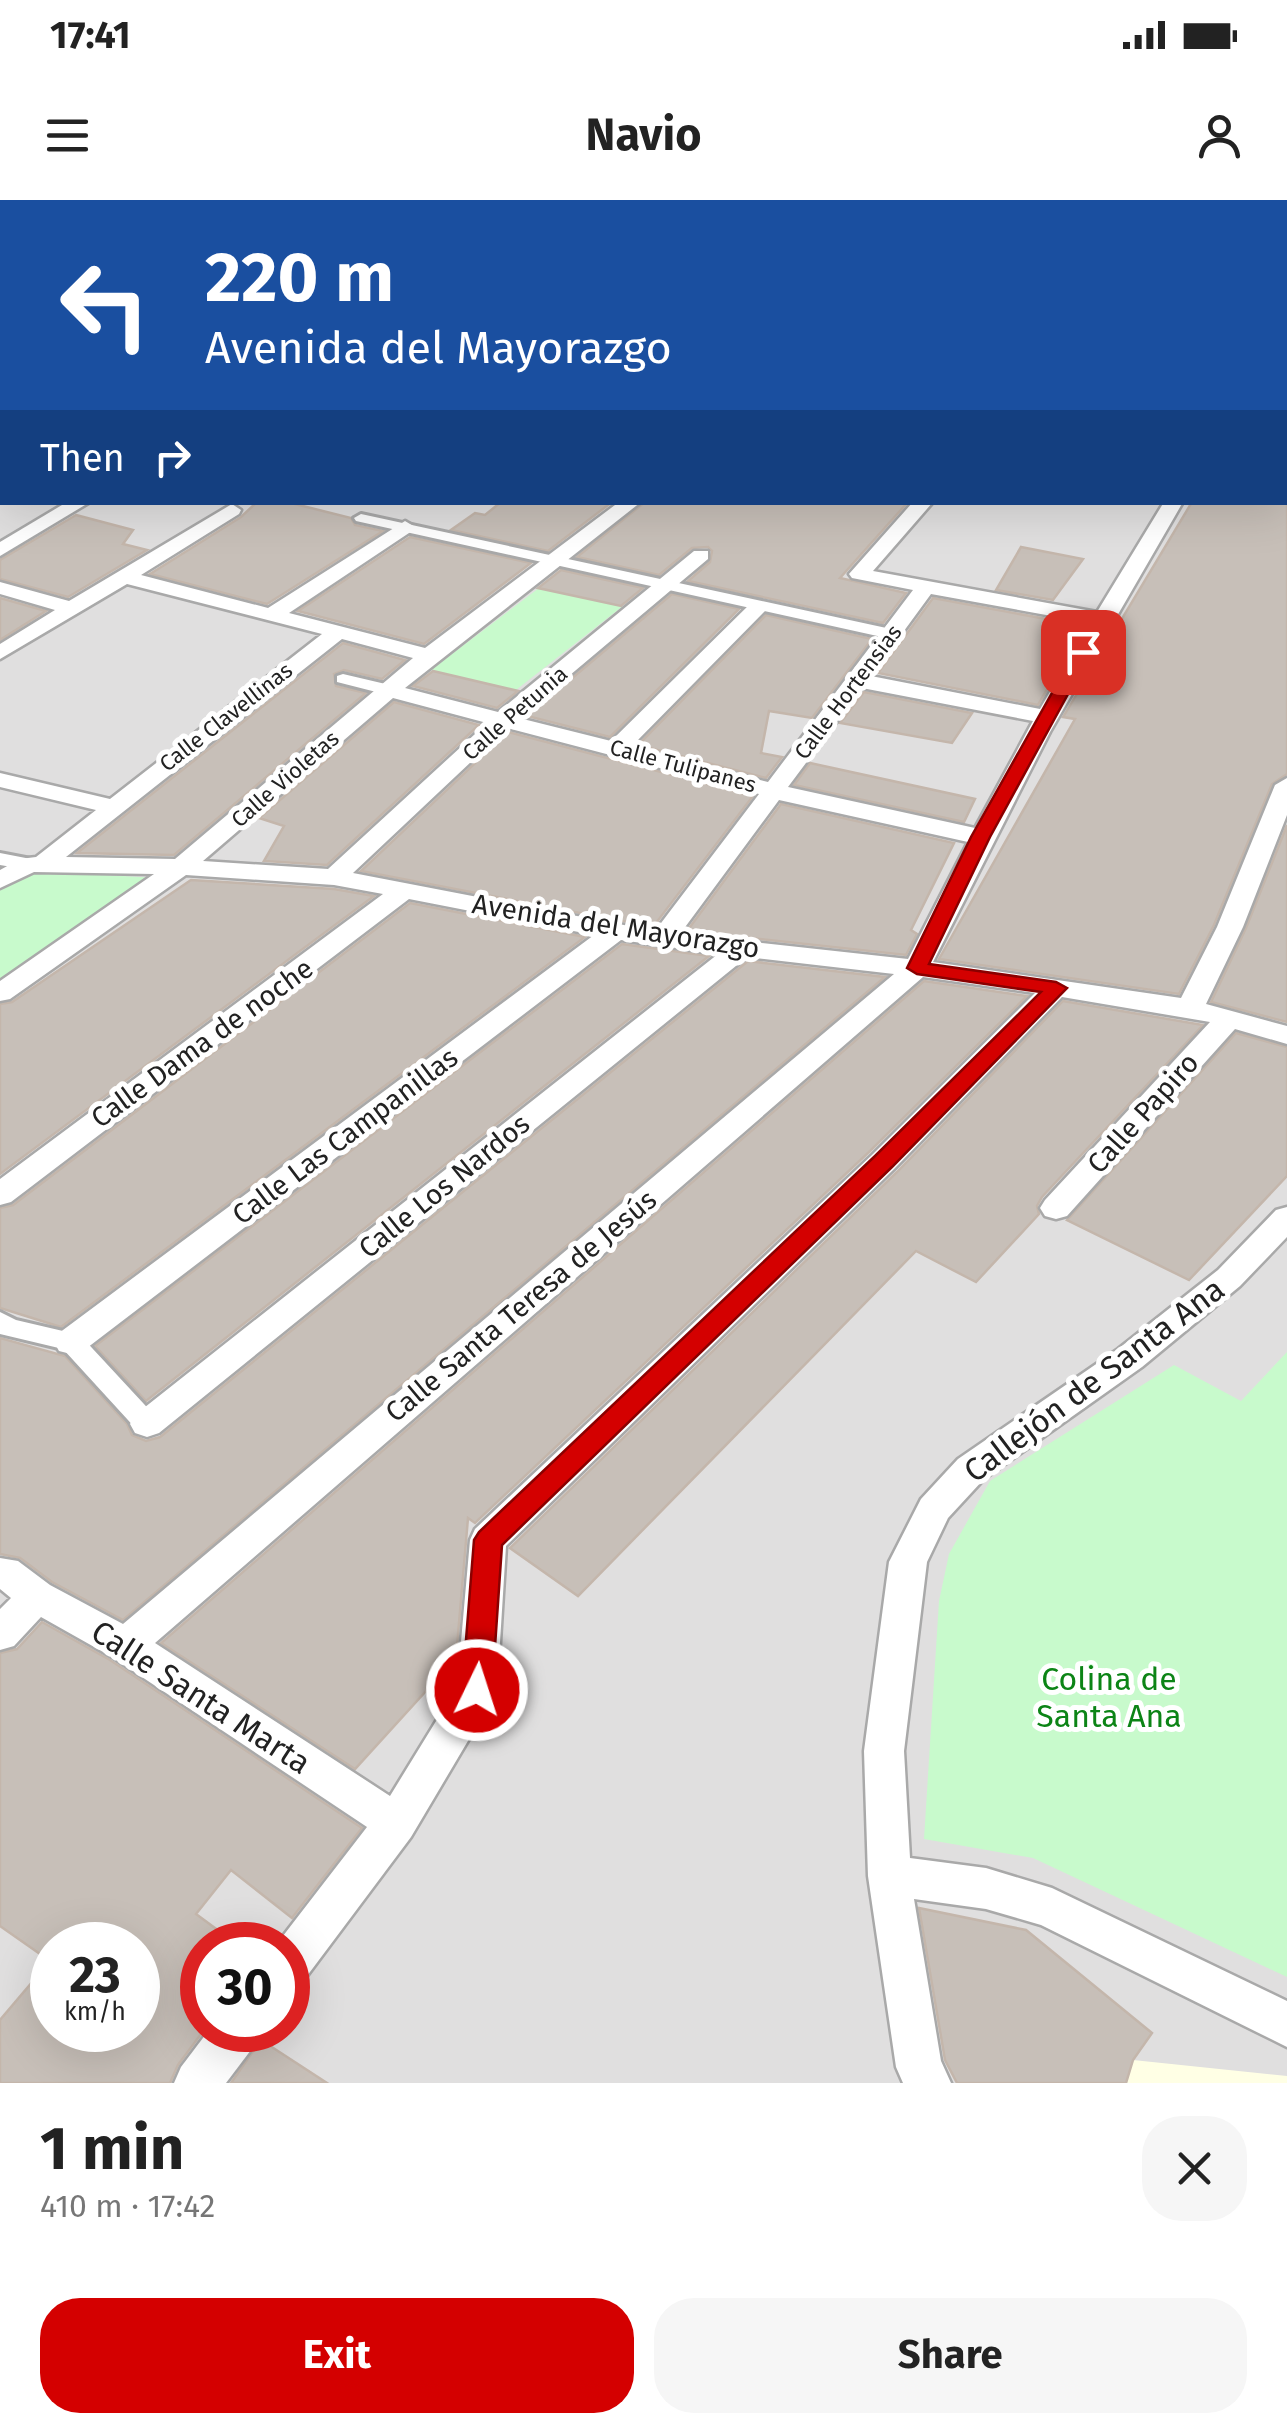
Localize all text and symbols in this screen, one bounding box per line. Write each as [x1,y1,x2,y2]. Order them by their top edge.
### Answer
text: 17:41 [50,12,131,58]
icon: menu [40,108,95,163]
text: Navio [586,108,701,162]
icon: person [1192,108,1247,163]
text: 220 m [205,236,394,320]
icon: left [40,240,170,370]
text: Avenida del Mayorazgo [205,321,672,375]
icon: right [145,430,200,485]
text: Then [40,435,125,481]
pin [1041,610,1126,695]
street label: Calle Hortensias [789,619,907,765]
icon: arrive [1056,625,1111,680]
street label: Calle Clavellinas [154,657,298,777]
street label: Calle Petunia [457,660,573,766]
street label: Calle Violetas [226,725,344,833]
street label: Calle Tulipanes [607,734,759,798]
street label: Avenida del Mayorazgo [470,887,762,965]
street label: Calle Dama de noche [85,951,319,1135]
street label: Calle Las Campanillas [226,1041,464,1231]
street label: Calle Papiro [1081,1046,1205,1180]
street label: Calle Los Nardos [352,1107,536,1265]
street label: Calle Santa Teresa de Jesús [379,1183,663,1429]
street label: Callejón de Santa Ana [956,1270,1232,1490]
street label: Calle Santa Marta [84,1612,318,1782]
position arrow [425,1638,529,1742]
park label: Colina de Santa Ana [1036,1660,1182,1735]
speed limit sign: 30 [180,1922,310,2052]
text: 23 [69,1945,121,2005]
text: km/h [64,1997,126,2027]
text: 1 min [40,2113,184,2185]
button: close [1142,2116,1247,2221]
text: 410 m · 17:42 [40,2187,215,2225]
button: Exit [40,2298,634,2413]
button: Share [654,2298,1247,2413]

